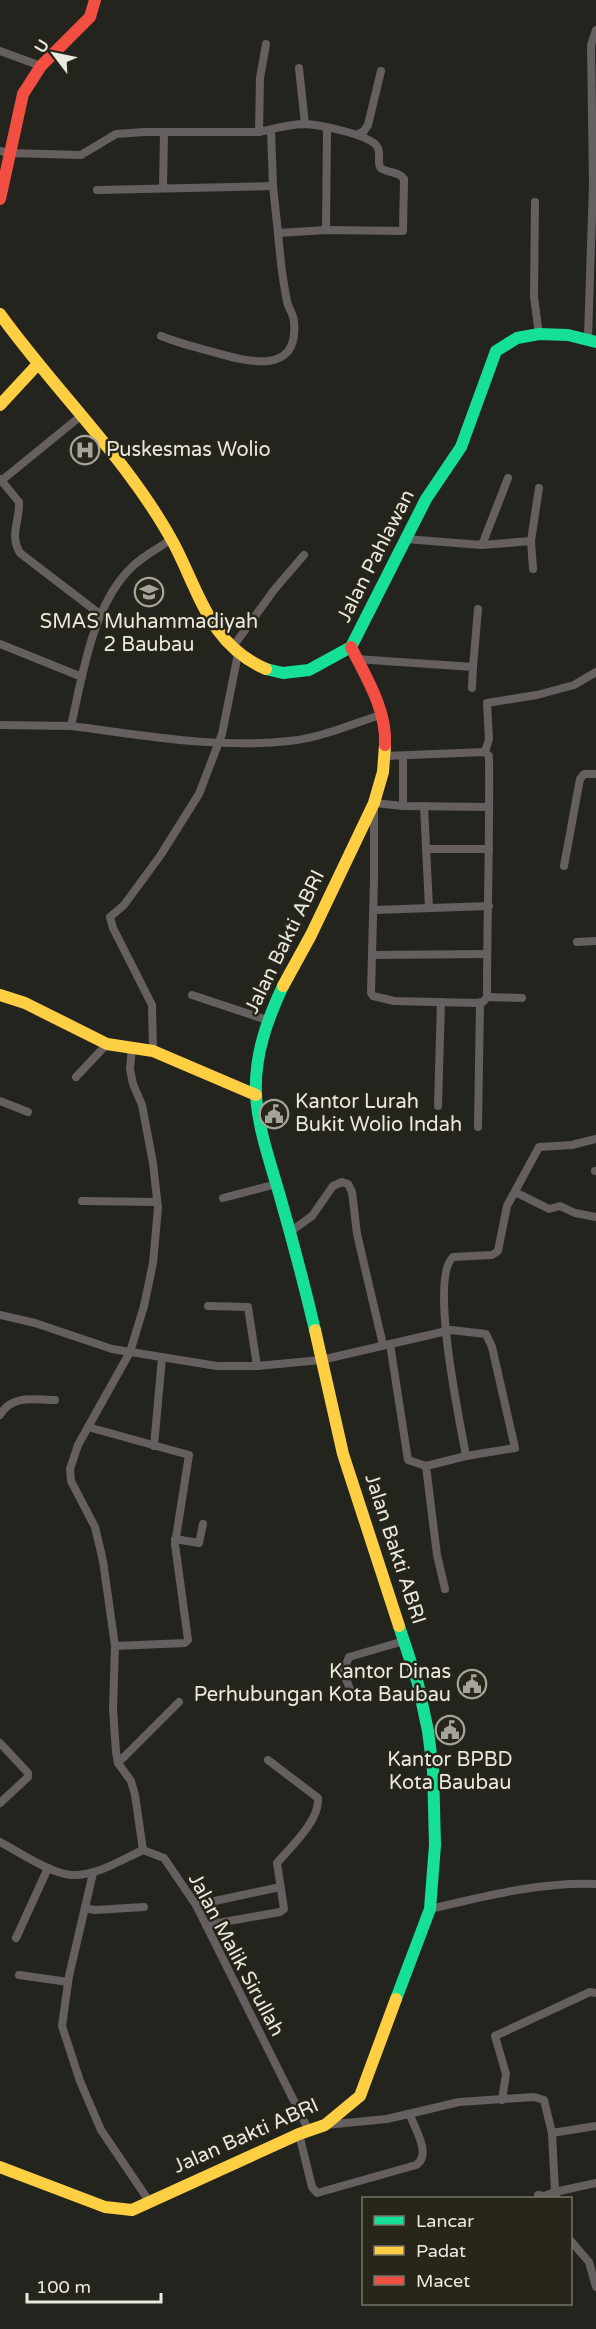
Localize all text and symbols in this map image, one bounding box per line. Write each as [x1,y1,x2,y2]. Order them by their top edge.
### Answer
north arrow [24,24,84,84]
text: U [30,36,54,57]
hospital icon: Puskesmas Wolio [69,434,101,466]
place label: Puskesmas Wolio [106,438,271,462]
street label: Jalan Pahlawan [332,486,420,626]
school or university icon: SMAS Muhammadiyah 2 Baubau [133,576,165,608]
place label: SMAS Muhammadiyah 2 Baubau [40,610,258,657]
street label: Jalan Bakti ABRI [240,866,330,1018]
place label: Kantor Lurah Bukit Wolio Indah [295,1090,462,1137]
public building icon: Kantor Lurah Bukit Wolio Indah [258,1098,290,1130]
street label: Jalan Bakti ABRI [359,1471,431,1627]
place label: Kantor Dinas Perhubungan Kota Baubau [194,1660,451,1707]
public building icon: Kantor Dinas Perhubungan Kota Baubau [456,1668,488,1700]
public building icon: Kantor BPBD Kota Baubau [434,1714,466,1746]
place label: Kantor BPBD Kota Baubau [387,1748,513,1795]
street label: Jalan Malik Sirullah [183,1869,289,2041]
street label: Jalan Bakti ABRI [170,2093,322,2179]
legend [362,2197,572,2305]
text: Lancar [416,2210,474,2232]
text: Padat [416,2240,466,2262]
scale bar [27,2266,160,2304]
text: Macet [416,2270,470,2292]
text: 100 m [36,2276,91,2298]

